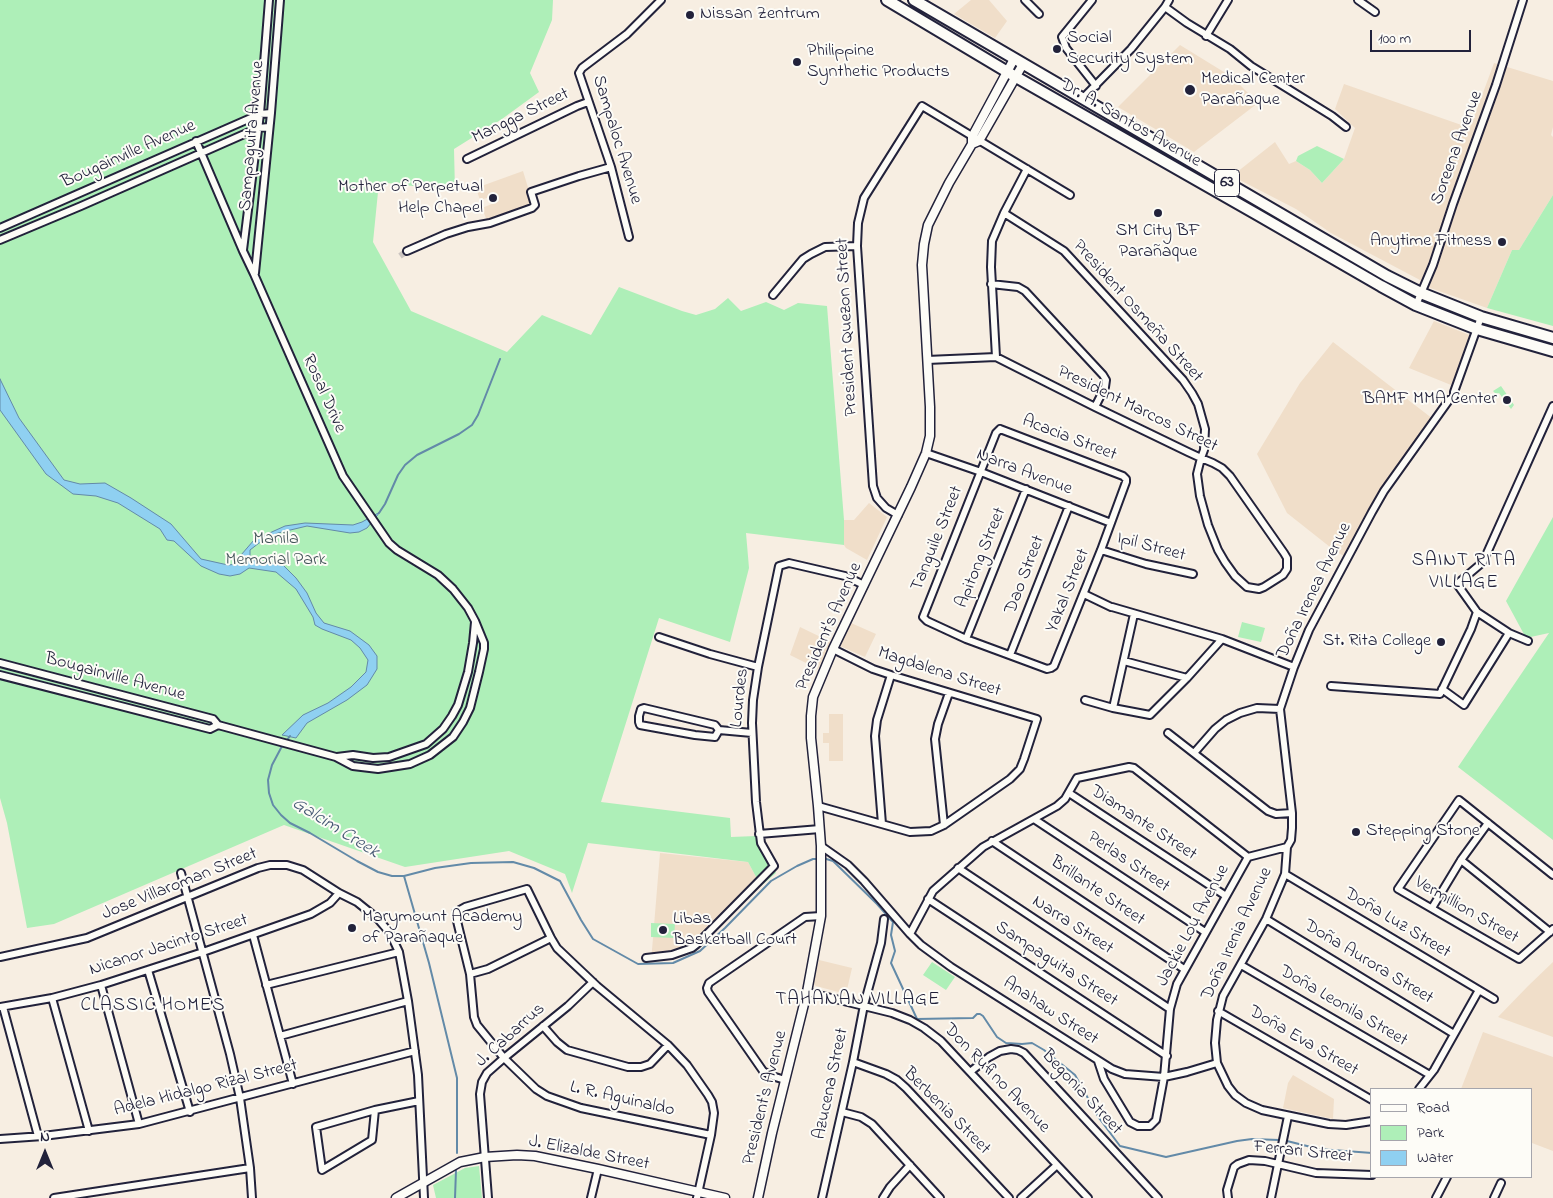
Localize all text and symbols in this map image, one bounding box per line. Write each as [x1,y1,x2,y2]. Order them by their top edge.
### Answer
place label: Nissan Zentrum [700,4,820,26]
marker: Nissan Zentrum [684,9,696,21]
scale bar [1373,20,1474,52]
place label: Social Security System [1067,28,1193,70]
text: 100 m [1378,28,1411,50]
place label: Philippine Synthetic Products [807,41,950,84]
marker: Social Security System [1051,43,1063,55]
marker: Philippine Synthetic Products [791,56,803,68]
street label: Sampaguita Avenue [236,60,270,212]
place label: Medical Center Parañaque [1201,69,1305,112]
street label: Sampaloc Avenue [586,73,646,207]
street label: Dr. A. Santos Avenue [1056,75,1204,173]
marker: Medical Center Parañaque [1183,83,1197,97]
street label: Mangga Street [469,84,573,150]
street label: Soreena Avenue [1427,88,1489,208]
street label: Bougainville Avenue [59,116,199,194]
road number: 63 [1214,170,1240,197]
place label: Mother of Perpetual Help Chapel [338,177,483,220]
marker: Mother of Perpetual Help Chapel [487,192,499,204]
marker: SM City BF Parañaque [1152,207,1164,219]
place label: SM City BF Parañaque [1116,221,1200,264]
place label: Anytime Fitness [1370,231,1492,253]
street label: President Osmeña Street [1067,236,1207,388]
marker: Anytime Fitness [1496,236,1508,248]
street label: President Quezon Street [833,237,863,417]
street label: Rosal Drive [296,352,350,436]
street label: President Marcos Street [1053,362,1221,458]
place label: BAMF MMA Center [1363,389,1497,411]
marker: BAMF MMA Center [1501,394,1513,406]
street label: Acacia Street [1019,411,1119,467]
street label: Narra Avenue [973,445,1075,501]
street label: Tanguile Street [907,483,969,595]
street label: Apitong Street [952,505,1012,611]
street label: Doña Irenea Avenue [1273,520,1357,662]
street label: Ipil Street [1114,528,1188,568]
park label: Manila Memorial Park [226,529,326,572]
street label: Dao Street [1001,533,1051,617]
street label: Yakal Street [1042,546,1096,636]
district label: SAINT RITA VILLAGE [1411,551,1517,595]
street label: President's Avenue [792,560,868,694]
place label: St. Rita College [1323,631,1431,653]
marker: St. Rita College [1435,636,1447,648]
street label: Magdalena Street [875,643,1003,703]
street label: Bougainville Avenue [43,649,187,707]
street label: Lourdes [727,667,755,729]
street label: Diamante Street [1086,782,1200,866]
water label: Galcim Creek [287,793,383,865]
place label: Stepping Stone [1366,821,1480,843]
marker: Stepping Stone [1350,826,1362,838]
street label: Perlas Street [1083,828,1173,898]
street label: Jose Villaroman Street [99,844,261,926]
street label: Brillante Street [1046,852,1148,932]
street label: Jackie Lou Avenue [1153,861,1235,991]
street label: Doña Irenia Avenue [1198,864,1278,1004]
street label: Vermillion Street [1410,872,1522,950]
street label: Doña Luz Street [1340,884,1454,964]
street label: Narra Street [1027,892,1117,960]
place label: Marymount Academy of Parañaque [362,907,522,950]
place label: Libas Basketball Court [673,909,797,952]
street label: Nicanor Jacinto Street [87,910,251,982]
street label: Doña Aurora Street [1299,916,1437,1010]
street label: Sampaguita Street [991,917,1121,1013]
marker: Marymount Academy of Parañaque [346,922,358,934]
marker: Libas Basketball Court [657,924,669,936]
street label: Doña Leonila Street [1275,962,1411,1052]
street label: Anahaw Street [998,973,1102,1051]
district label: TAHANAN VILLAGE [774,990,942,1012]
district label: CLASSIC HOMES [79,996,227,1018]
street label: J. Cabarrus [472,999,550,1073]
street label: Doña Eva Street [1244,1002,1362,1082]
street label: Don Rufino Avenue [938,1020,1054,1138]
street label: Azucena Street [810,1026,854,1142]
street label: President's Avenue [739,1029,793,1167]
street label: Begonia Street [1036,1046,1126,1140]
street label: Adela Hidalgo Rizal Street [112,1056,300,1122]
street label: Berbenia Street [898,1064,994,1160]
street label: L. R. Aguinaldo [568,1077,676,1123]
legend [1370,1088,1533,1178]
text: Road [1417,1097,1450,1119]
text: Park [1417,1122,1444,1144]
text: N [40,1127,50,1148]
north arrow [20,1128,70,1178]
street label: J. Elizalde Street [527,1132,651,1176]
street label: Ferrari Street [1252,1137,1354,1169]
text: Water [1417,1147,1453,1169]

